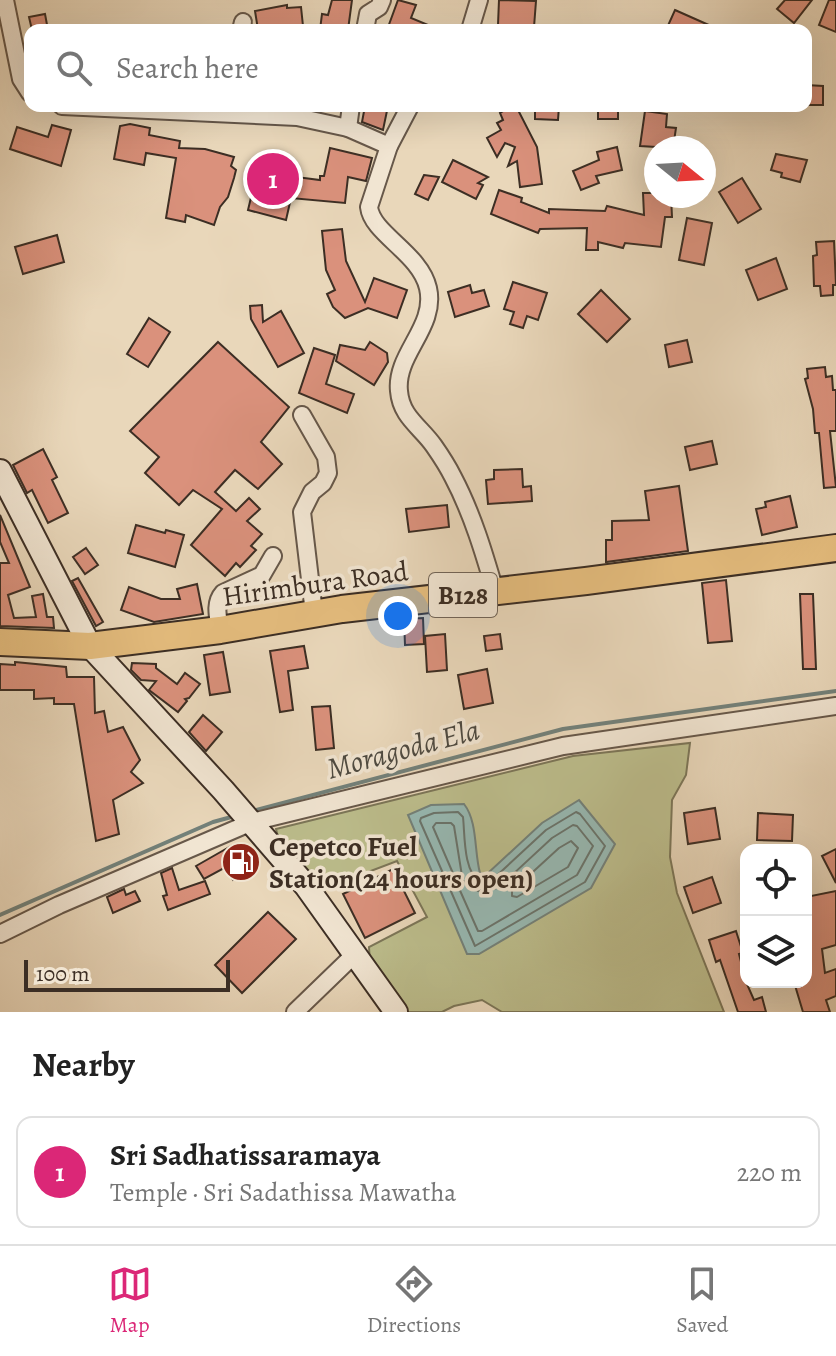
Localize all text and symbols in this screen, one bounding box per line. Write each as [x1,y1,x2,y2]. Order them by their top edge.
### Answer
search box [24,24,812,112]
icon: search [52,46,96,90]
text: Search here [116,48,259,88]
north arrow [644,136,716,208]
pin: 1 [247,149,299,209]
street label: Hirimbura Road [220,552,411,616]
road number: B128 [429,573,497,617]
your location [378,596,418,636]
water label: Moragoda Ela [322,709,484,789]
place label: Cepetco Fuel Station(24 hours open) [269,828,533,898]
fuel station icon: Cepetco Fuel Station(24 hours open) [220,841,262,883]
map controls [740,844,812,988]
button: locate [740,844,812,916]
button: layers [740,916,812,988]
scale bar [24,956,230,992]
text: 100 m [36,959,90,989]
text: Nearby [32,1041,135,1088]
text: Sri Sadhatissaramaya [110,1135,381,1175]
text: 1 [55,1155,65,1190]
text: 220 m [737,1155,802,1190]
text: Temple · Sri Sadathissa Mawatha [110,1175,456,1210]
tab: Map [108,1262,152,1340]
tab: Directions [367,1262,461,1340]
tab: Saved [676,1262,728,1340]

